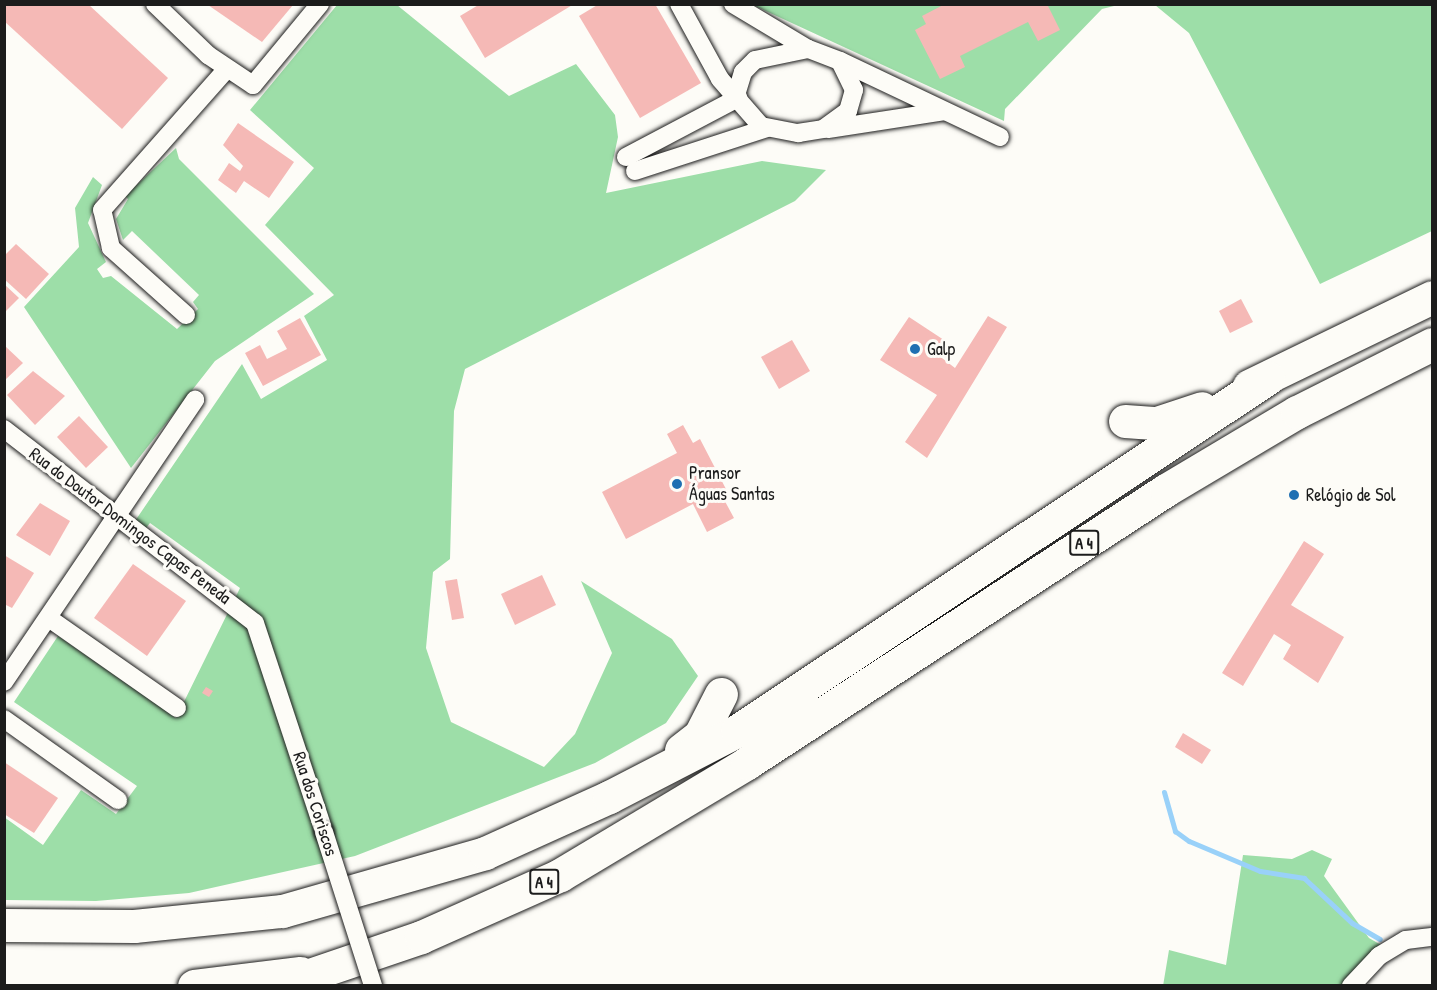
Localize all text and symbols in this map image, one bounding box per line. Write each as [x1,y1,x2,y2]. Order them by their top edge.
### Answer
place label: Galp [927,338,955,360]
marker: Galp [908,342,922,356]
street label: Rua do Doutor Domingos Capas Peneda [25,443,235,609]
place label: Pransor Águas Santas [689,463,775,506]
marker: Pransor Águas Santas [670,477,684,491]
place label: Relógio de Sol [1306,484,1395,506]
marker: Relógio de Sol [1287,488,1301,502]
road number: A 4 [1069,530,1099,556]
street label: Rua dos Coriscos [288,749,342,859]
road number: A 4 [529,869,559,895]

